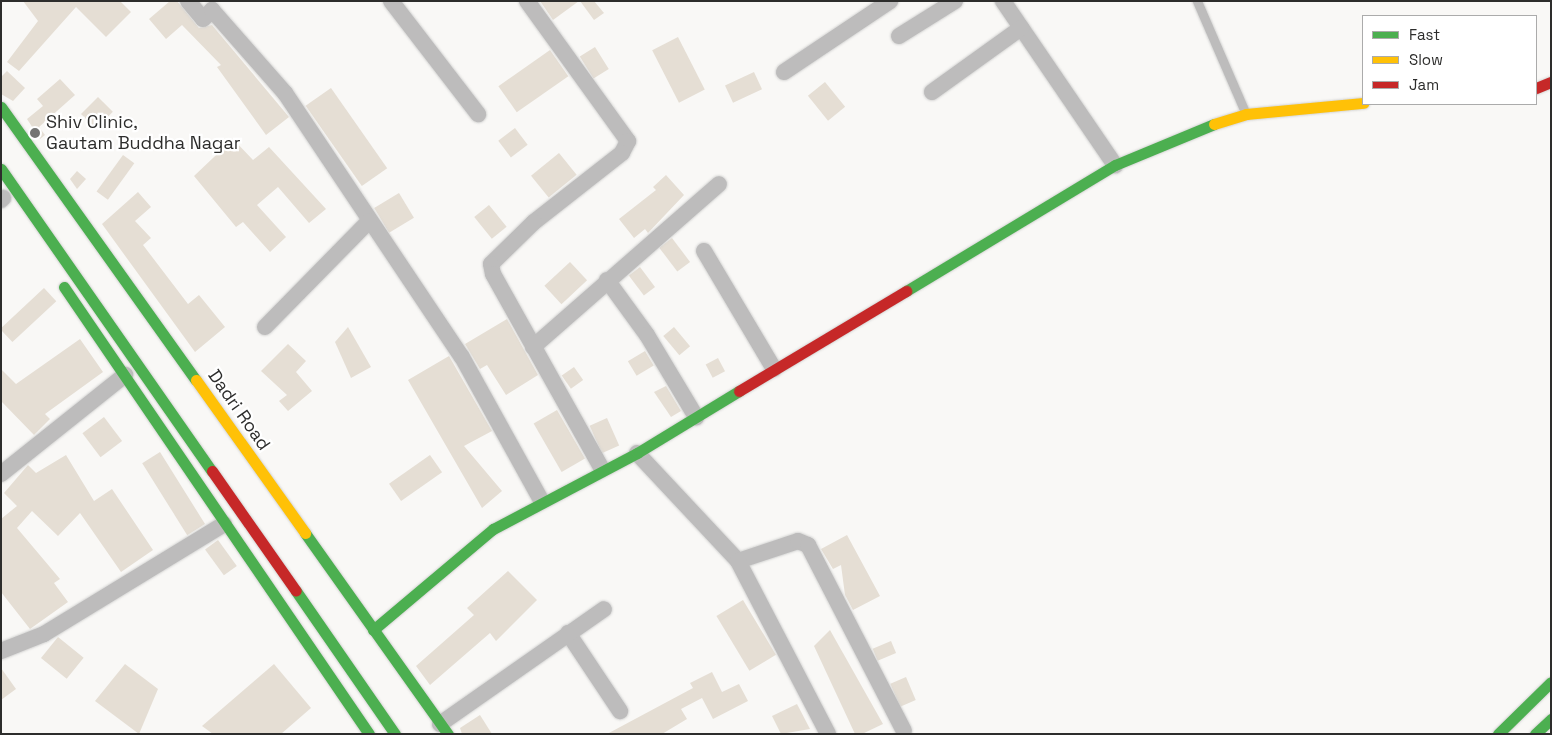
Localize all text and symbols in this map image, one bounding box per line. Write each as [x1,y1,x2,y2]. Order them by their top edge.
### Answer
legend [1362,15,1537,105]
text: Fast [1409,25,1440,44]
text: Slow [1409,50,1443,69]
text: Jam [1409,75,1439,94]
place label: Shiv Clinic, Gautam Buddha Nagar [46,112,241,154]
marker: Shiv Clinic, Gautam Buddha Nagar [28,126,42,140]
street label: Dadri Road [203,365,275,455]

